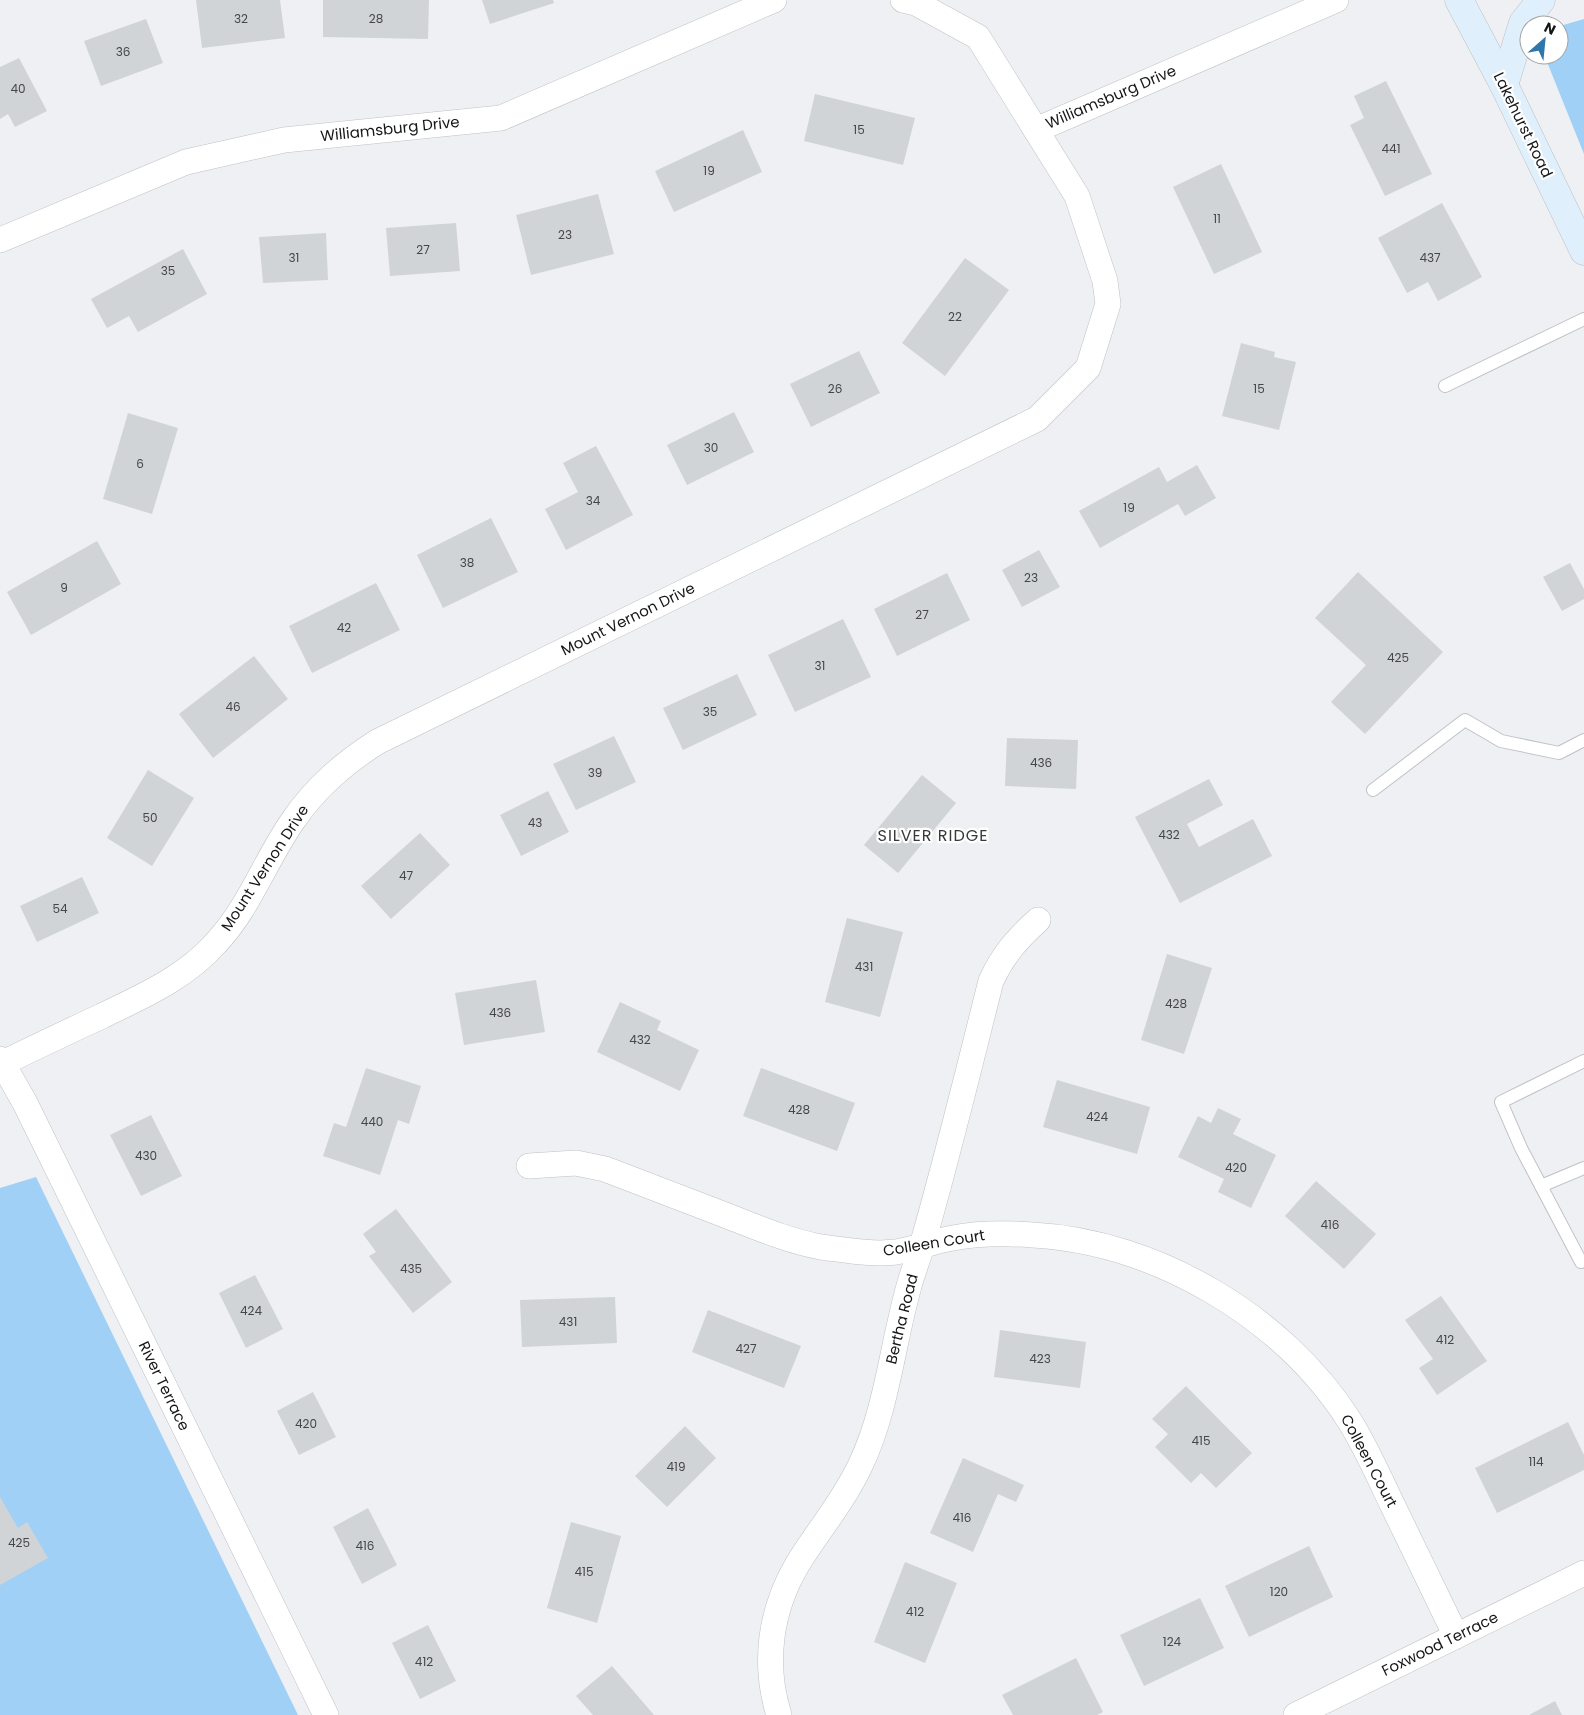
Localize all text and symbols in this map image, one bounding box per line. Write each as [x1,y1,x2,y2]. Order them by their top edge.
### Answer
house number: 32 [234,10,248,27]
house number: 28 [369,10,383,27]
north arrow [1519,15,1569,65]
text: N [1541,17,1559,40]
house number: 36 [116,43,130,60]
street label: Williamsburg Drive [1042,60,1179,134]
street label: Lakehurst Road [1489,69,1558,181]
house number: 40 [10,80,26,97]
street label: Williamsburg Drive [319,111,461,146]
house number: 15 [853,121,865,138]
house number: 441 [1382,140,1400,157]
house number: 19 [703,162,715,179]
house number: 11 [1213,210,1221,227]
house number: 23 [558,226,572,243]
house number: 27 [416,241,430,258]
house number: 31 [289,249,299,266]
house number: 437 [1419,249,1441,266]
house number: 35 [161,262,175,279]
house number: 22 [948,308,962,325]
house number: 26 [828,380,842,397]
house number: 15 [1253,380,1265,397]
house number: 30 [704,439,718,456]
house number: 6 [136,455,144,472]
house number: 34 [586,492,601,509]
house number: 19 [1123,499,1135,516]
house number: 38 [460,554,474,571]
house number: 23 [1024,569,1038,586]
street label: Mount Vernon Drive [557,577,698,660]
house number: 9 [60,579,68,596]
house number: 27 [915,606,929,623]
house number: 42 [337,619,351,636]
house number: 425 [1387,649,1409,666]
house number: 31 [815,657,825,674]
house number: 46 [225,698,241,715]
house number: 35 [703,703,717,720]
house number: 436 [1030,754,1052,771]
house number: 39 [588,764,602,781]
street label: Mount Vernon Drive [216,801,313,935]
house number: 50 [142,809,158,826]
house number: 43 [528,814,542,831]
district label: SILVER RIDGE [878,824,988,847]
house number: 432 [1158,826,1180,843]
house number: 47 [399,867,413,884]
house number: 54 [52,900,68,917]
house number: 431 [855,958,873,975]
house number: 428 [1165,995,1187,1012]
house number: 436 [489,1004,511,1021]
house number: 432 [629,1031,651,1048]
house number: 428 [788,1101,810,1118]
house number: 424 [1086,1108,1108,1125]
house number: 440 [361,1113,383,1130]
house number: 430 [135,1147,157,1164]
house number: 420 [1225,1159,1247,1176]
house number: 416 [1320,1216,1340,1233]
street label: Colleen Court [882,1224,986,1261]
house number: 435 [400,1260,422,1277]
street label: Bertha Road [880,1272,923,1366]
house number: 424 [240,1302,262,1319]
house number: 431 [559,1313,577,1330]
house number: 412 [1436,1331,1454,1348]
street label: River Terrace [134,1337,195,1434]
house number: 427 [735,1340,757,1357]
house number: 423 [1029,1350,1051,1367]
street label: Colleen Court [1336,1411,1403,1511]
house number: 420 [295,1415,317,1432]
house number: 415 [1192,1432,1210,1449]
house number: 114 [1528,1453,1544,1470]
house number: 419 [667,1458,685,1475]
house number: 416 [952,1509,972,1526]
house number: 425 [8,1534,30,1551]
house number: 416 [355,1537,375,1554]
house number: 415 [575,1563,593,1580]
house number: 120 [1270,1583,1288,1600]
house number: 412 [906,1603,924,1620]
street label: Foxwood Terrace [1378,1606,1502,1681]
house number: 124 [1163,1633,1182,1650]
house number: 412 [415,1653,433,1670]

